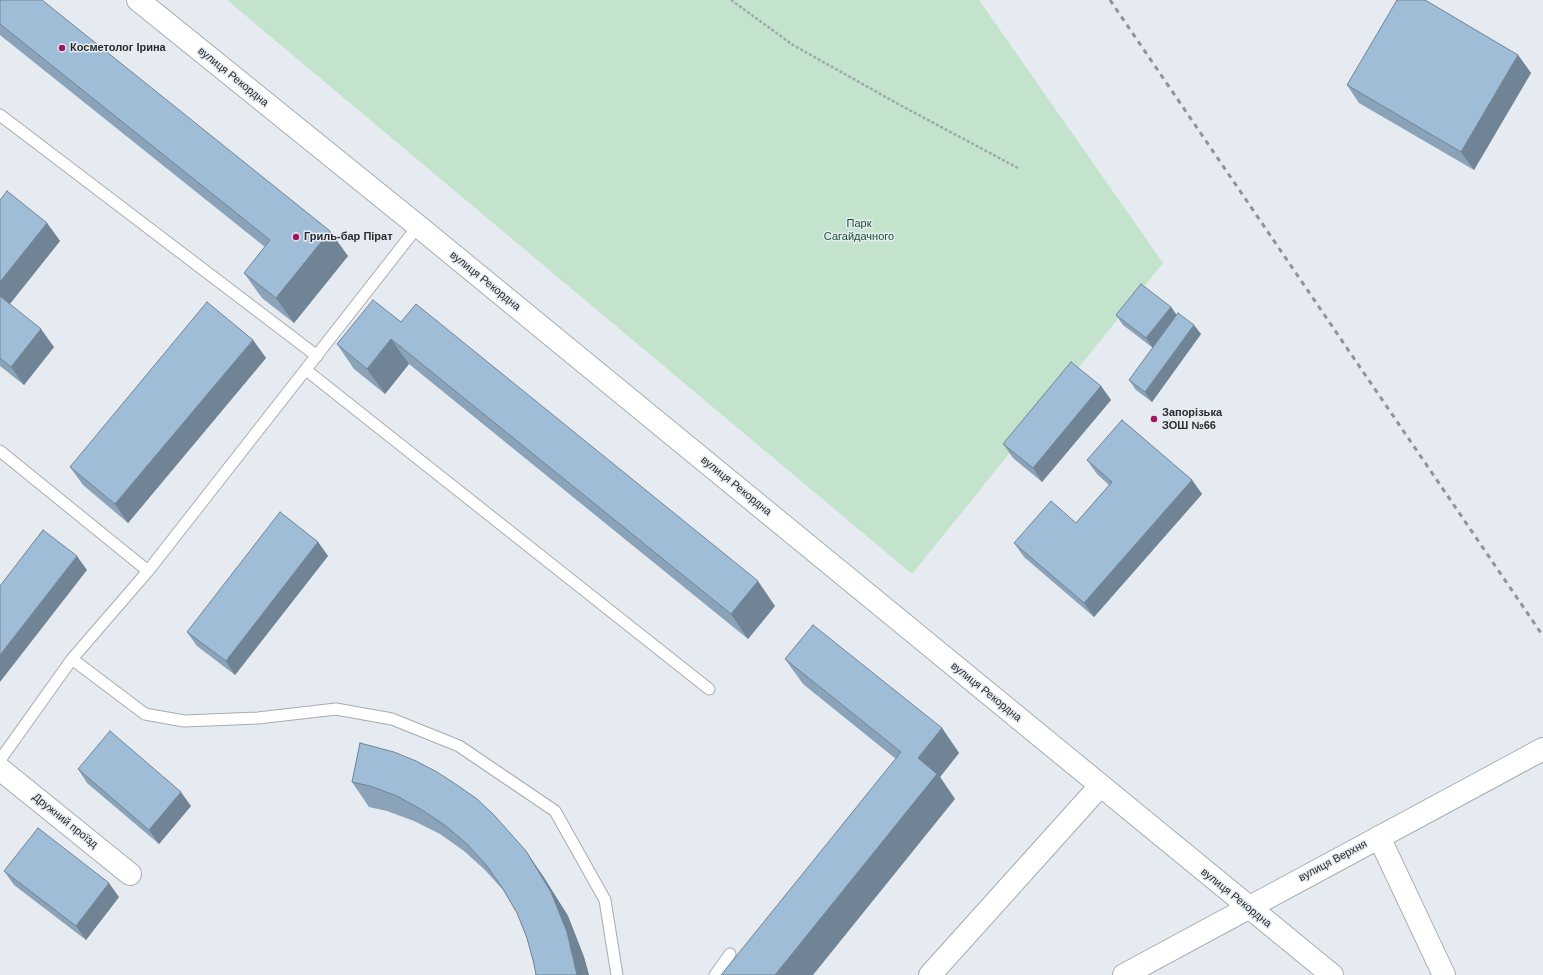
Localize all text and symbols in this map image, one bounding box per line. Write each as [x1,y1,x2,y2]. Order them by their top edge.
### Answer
place label: Косметолог Ірина [70,41,166,55]
marker: Косметолог Ірина [57,43,67,53]
street label: вулиця Рекордна [195,44,271,110]
park label: Парк Сагайдачного [824,217,894,243]
place label: Гриль-бар Пірат [304,230,393,244]
marker: Гриль-бар Пірат [291,232,301,242]
street label: вулиця Рекордна [447,248,523,314]
place label: Запорізька ЗОШ №66 [1162,406,1222,432]
marker: Запорізька ЗОШ №66 [1149,414,1159,424]
street label: вулиця Рекордна [698,453,774,519]
street label: вулиця Рекордна [948,659,1024,725]
street label: Дружний проїзд [30,791,100,851]
street label: вулиця Верхня [1296,837,1370,885]
street label: вулиця Рекордна [1198,865,1274,931]

